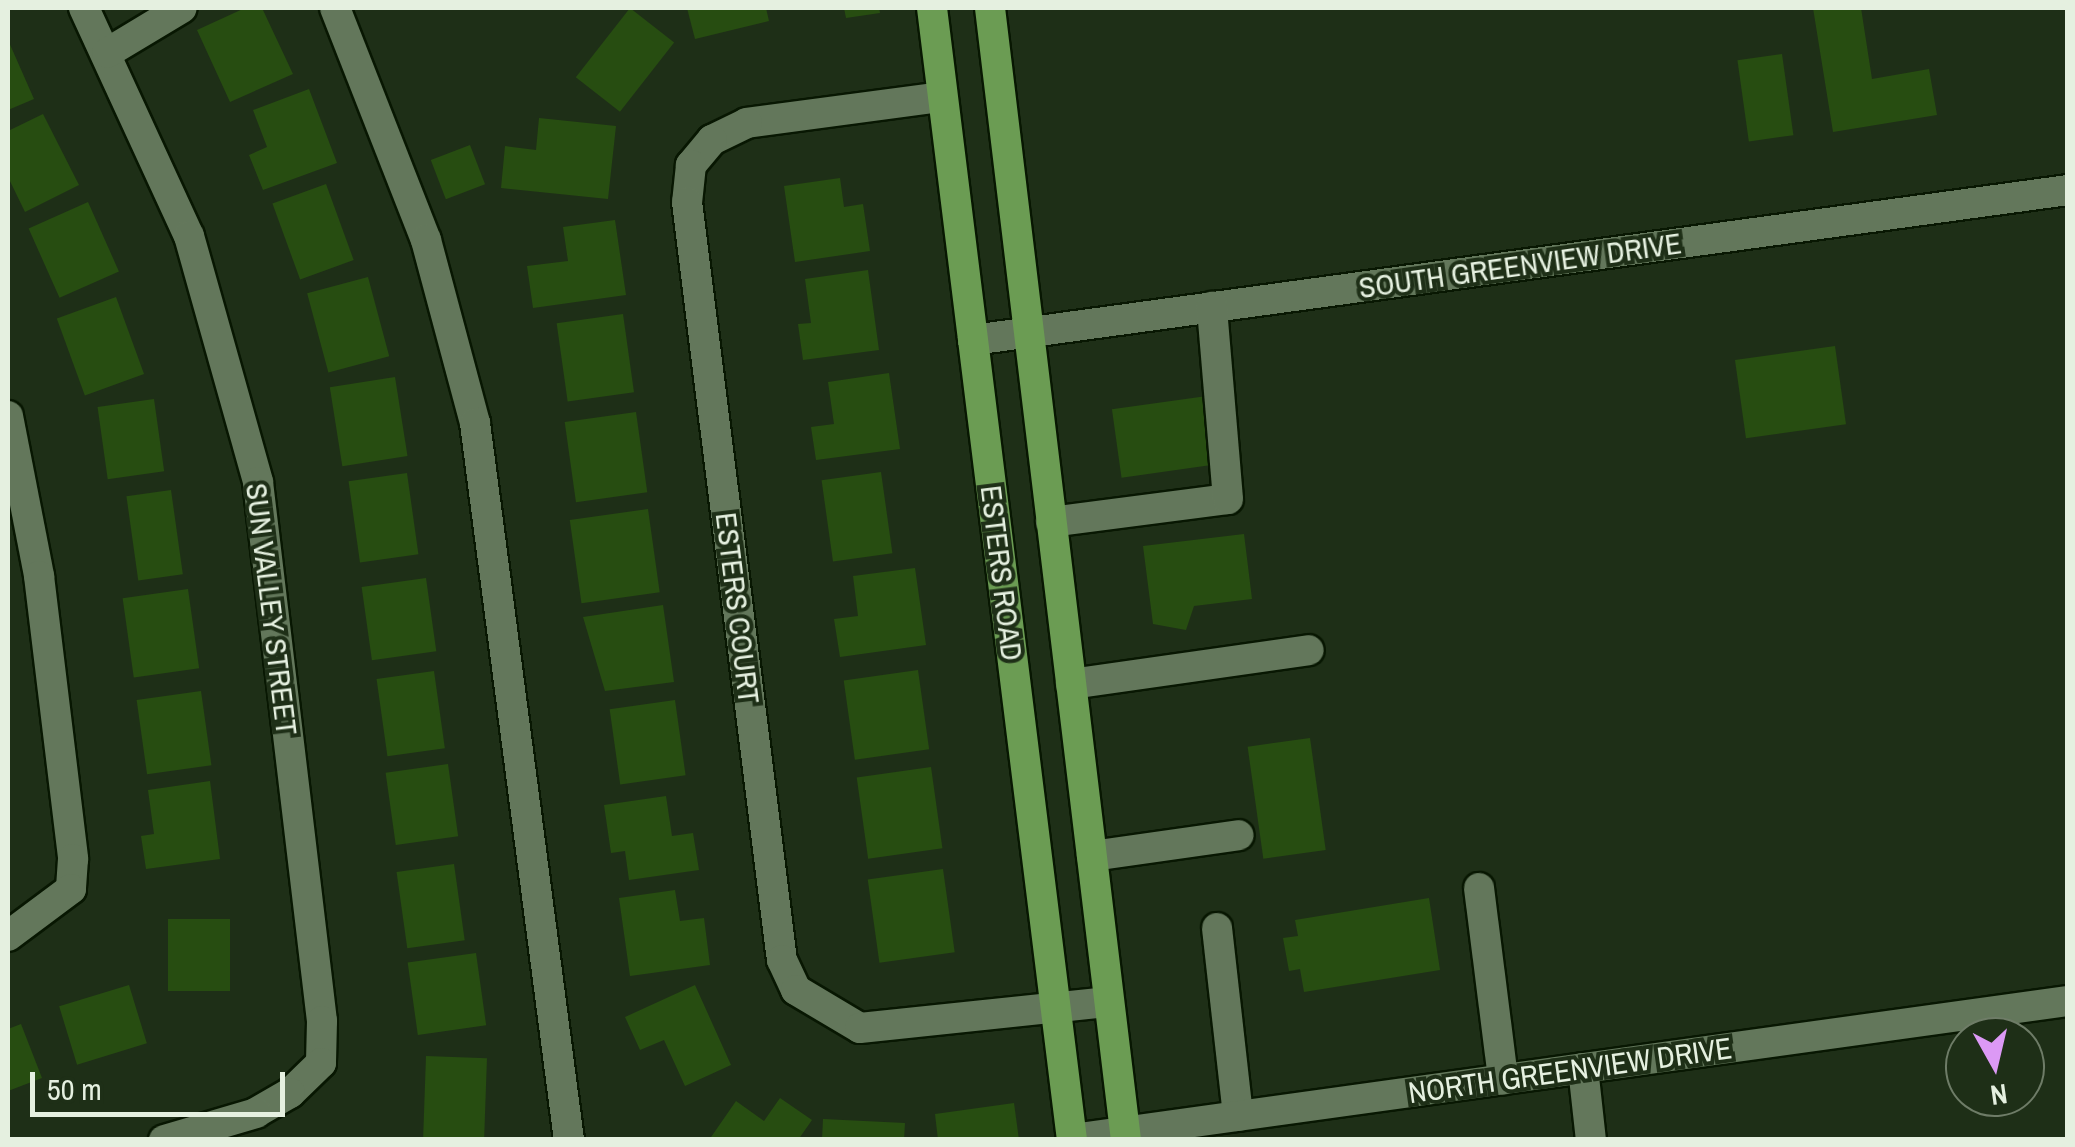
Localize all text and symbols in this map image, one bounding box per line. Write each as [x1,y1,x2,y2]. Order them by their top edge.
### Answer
street label: SOUTH GREENVIEW DRIVE [1356,225,1684,305]
street label: SUN VALLEY STREET [239,481,305,737]
street label: ESTERS ROAD [973,483,1031,663]
street label: ESTERS COURT [708,510,768,706]
north arrow [1945,1017,2045,1117]
street label: NORTH GREENVIEW DRIVE [1406,1029,1734,1111]
scale bar [35,1052,290,1114]
text: 50 m [47,1069,102,1109]
text: N [1988,1075,2010,1115]

